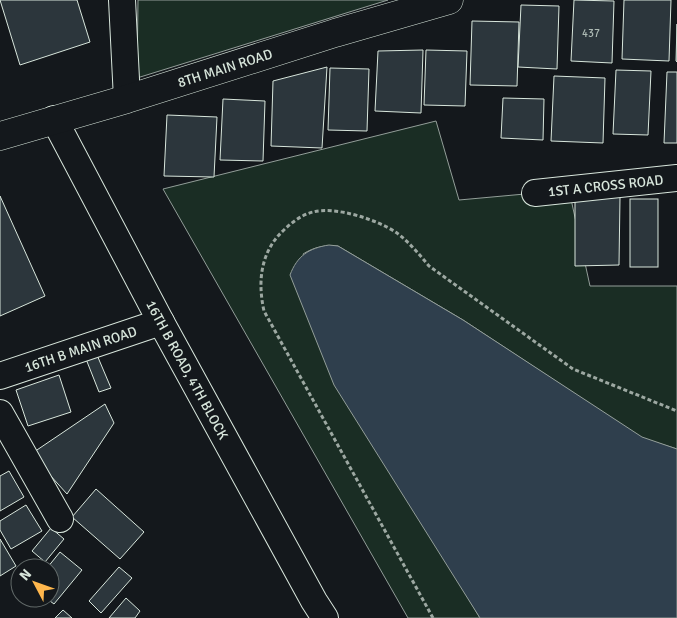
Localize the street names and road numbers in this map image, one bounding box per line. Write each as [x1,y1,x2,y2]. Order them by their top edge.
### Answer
street label: 8TH MAIN ROAD [175,45,274,91]
street label: 1ST A CROSS ROAD [547,171,664,200]
street label: 16TH B ROAD, 4TH BLOCK [143,297,232,443]
street label: 16TH B MAIN ROAD [22,322,139,376]

